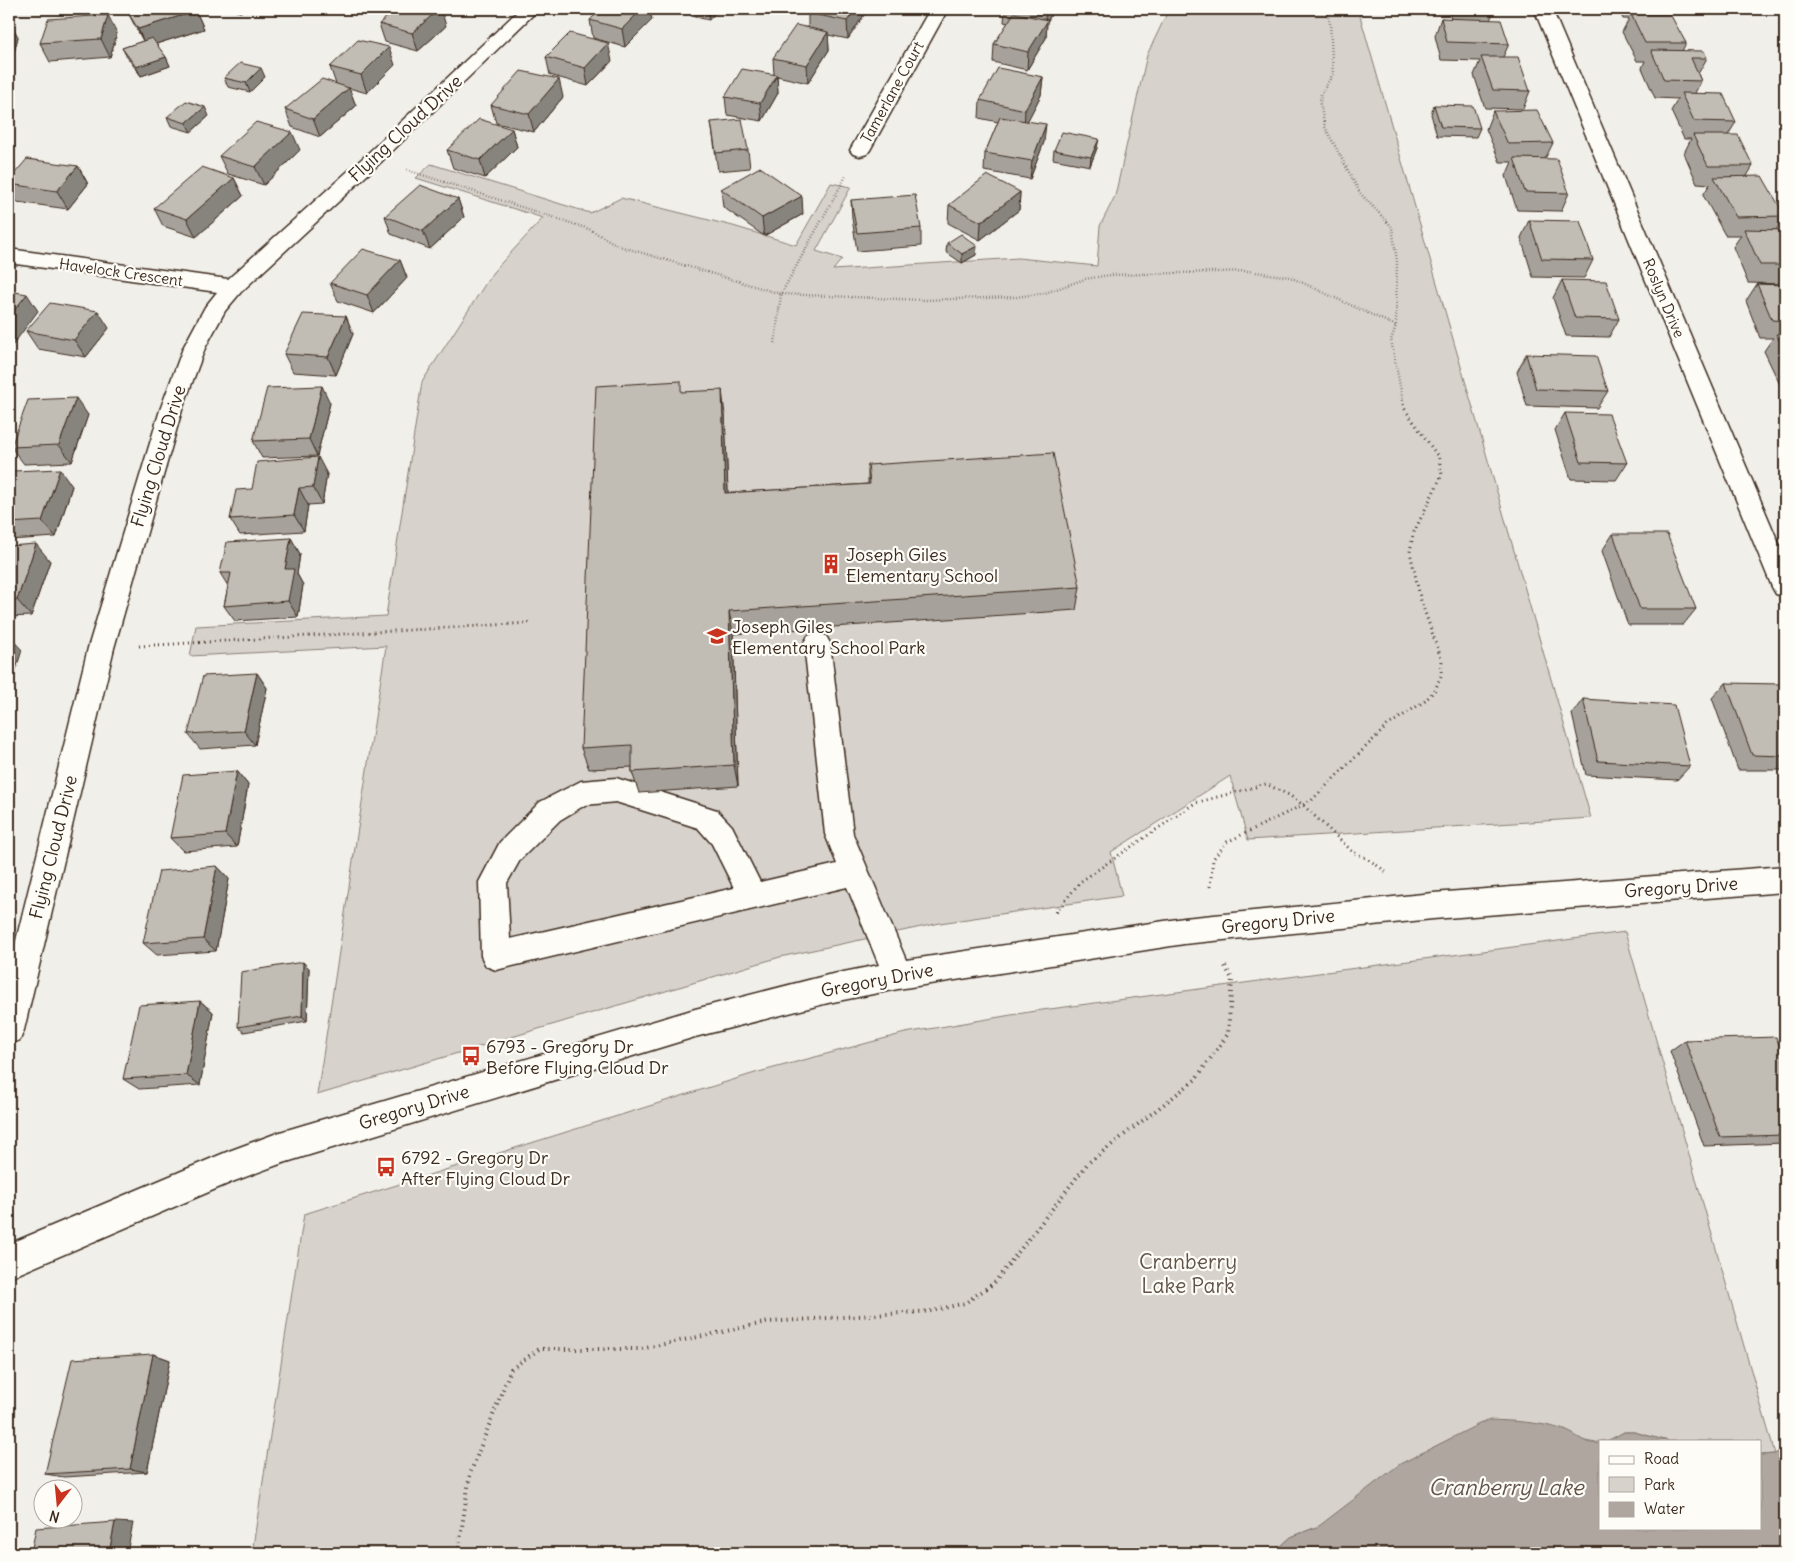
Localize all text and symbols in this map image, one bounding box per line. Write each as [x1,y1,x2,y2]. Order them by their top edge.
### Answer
street label: Tamerlane Court [856,38,928,146]
street label: Flying Cloud Drive [343,69,467,187]
street label: Havelock Crescent [58,254,184,290]
street label: Roslyn Drive [1639,255,1689,341]
street label: Flying Cloud Drive [125,382,191,530]
place label: Joseph Giles Elementary School [846,543,998,587]
building icon: Joseph Giles Elementary School [820,553,842,575]
place label: Joseph Giles Elementary School Park [732,615,926,659]
school or university icon: Joseph Giles Elementary School Park [706,625,728,647]
street label: Flying Cloud Drive [24,773,82,921]
street label: Gregory Drive [1623,872,1739,902]
street label: Gregory Drive [1220,904,1336,938]
street label: Gregory Drive [819,958,935,1002]
place label: 6793 - Gregory Dr Before Flying Cloud Dr [486,1035,669,1079]
bus stop icon: 6793 - Gregory Dr Before Flying Cloud Dr [460,1045,482,1067]
street label: Gregory Drive [356,1079,472,1135]
place label: 6792 - Gregory Dr After Flying Cloud Dr [401,1146,571,1190]
bus stop icon: 6792 - Gregory Dr After Flying Cloud Dr [375,1156,397,1178]
park label: Cranberry Lake Park [1139,1248,1237,1299]
legend [1599,1440,1762,1530]
text: Road [1644,1449,1679,1468]
water label: Cranberry Lake [1428,1473,1586,1501]
text: Park [1644,1475,1675,1494]
north arrow [32,1480,82,1530]
text: Water [1644,1499,1685,1518]
text: N [47,1507,62,1526]

